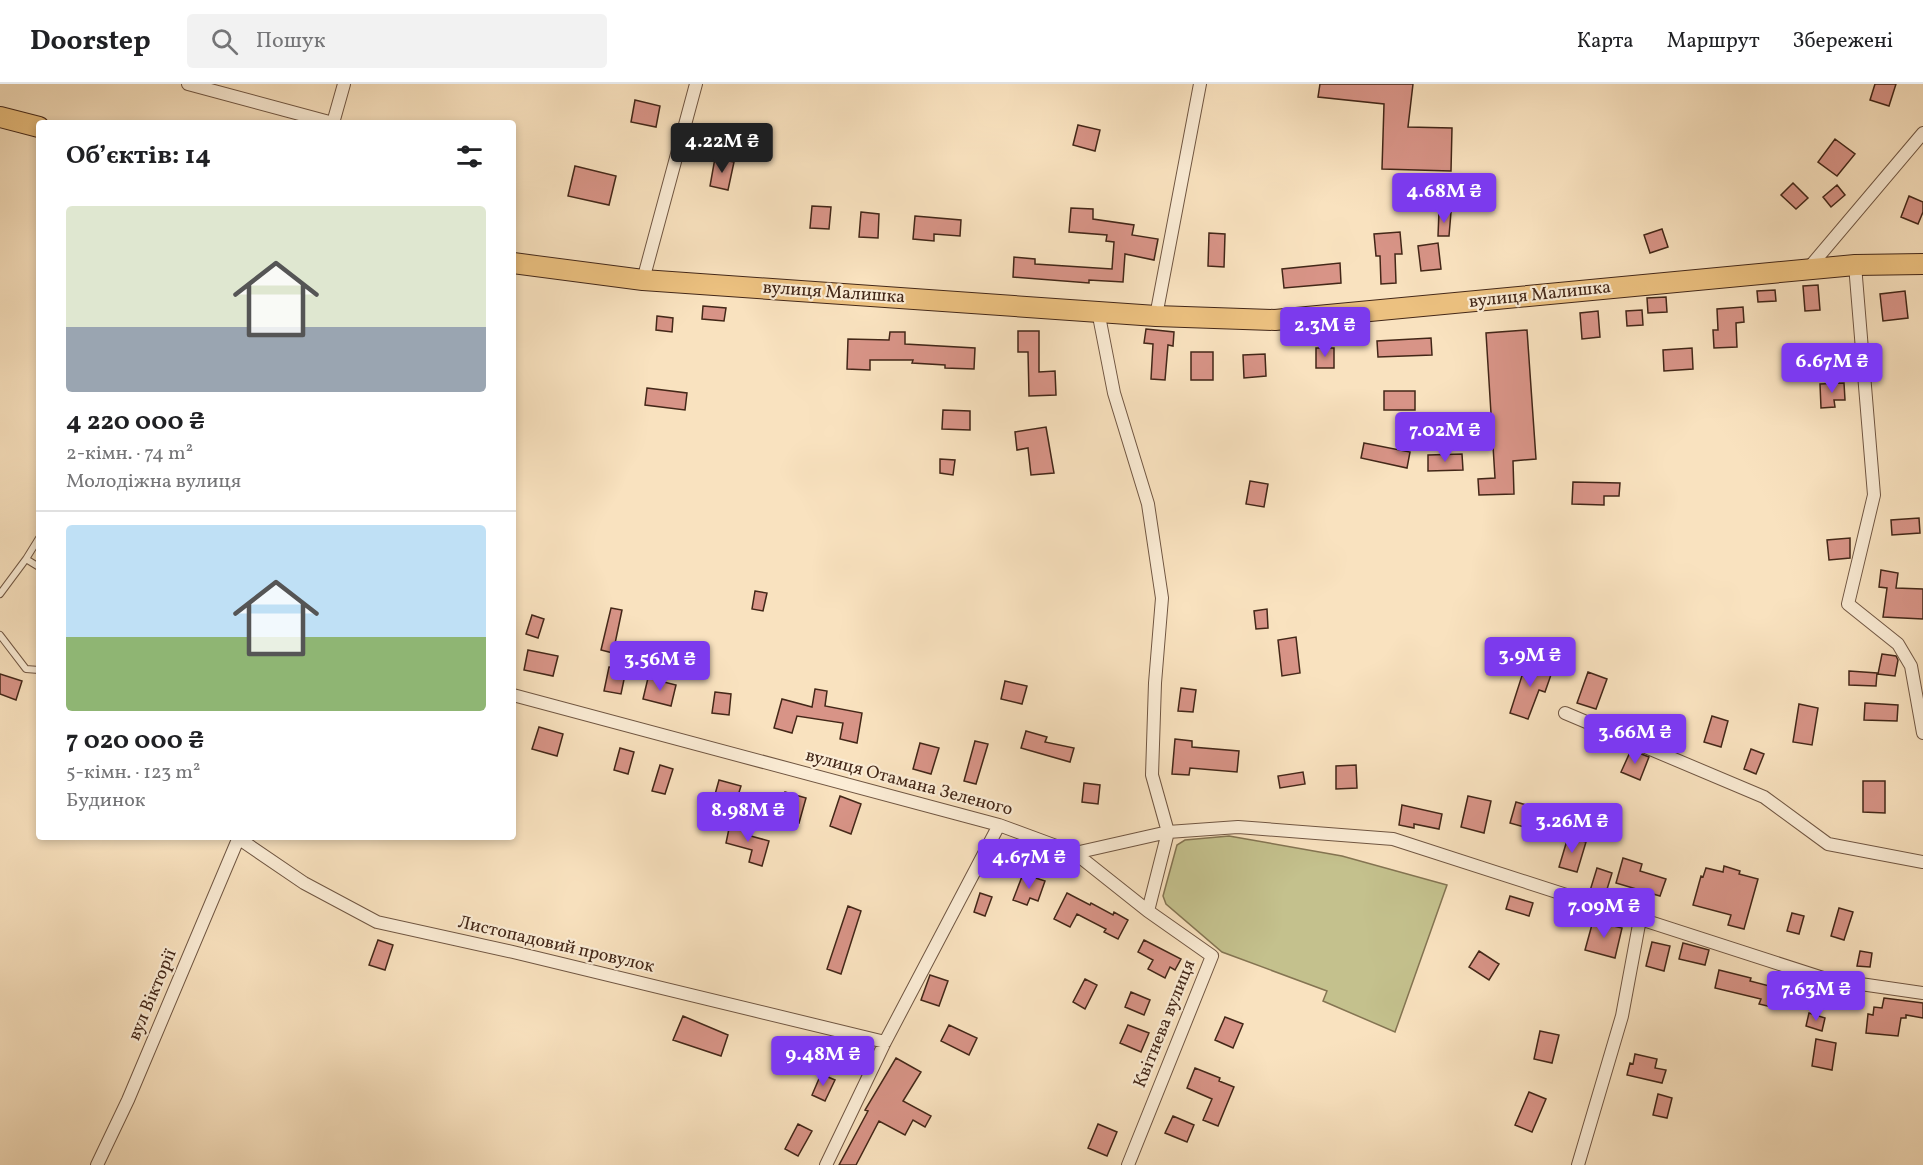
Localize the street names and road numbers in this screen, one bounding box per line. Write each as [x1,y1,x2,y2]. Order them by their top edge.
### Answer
street label: вулиця Малишка [1468,275,1612,315]
street label: вулиця Малишка [762,276,906,310]
street label: вулиця Отамана Зеленого [803,743,1015,823]
street label: Листопадовий провулок [455,910,657,980]
street label: вул Вікторії [123,945,184,1045]
street label: Квітнева вулиця [1128,956,1202,1092]

